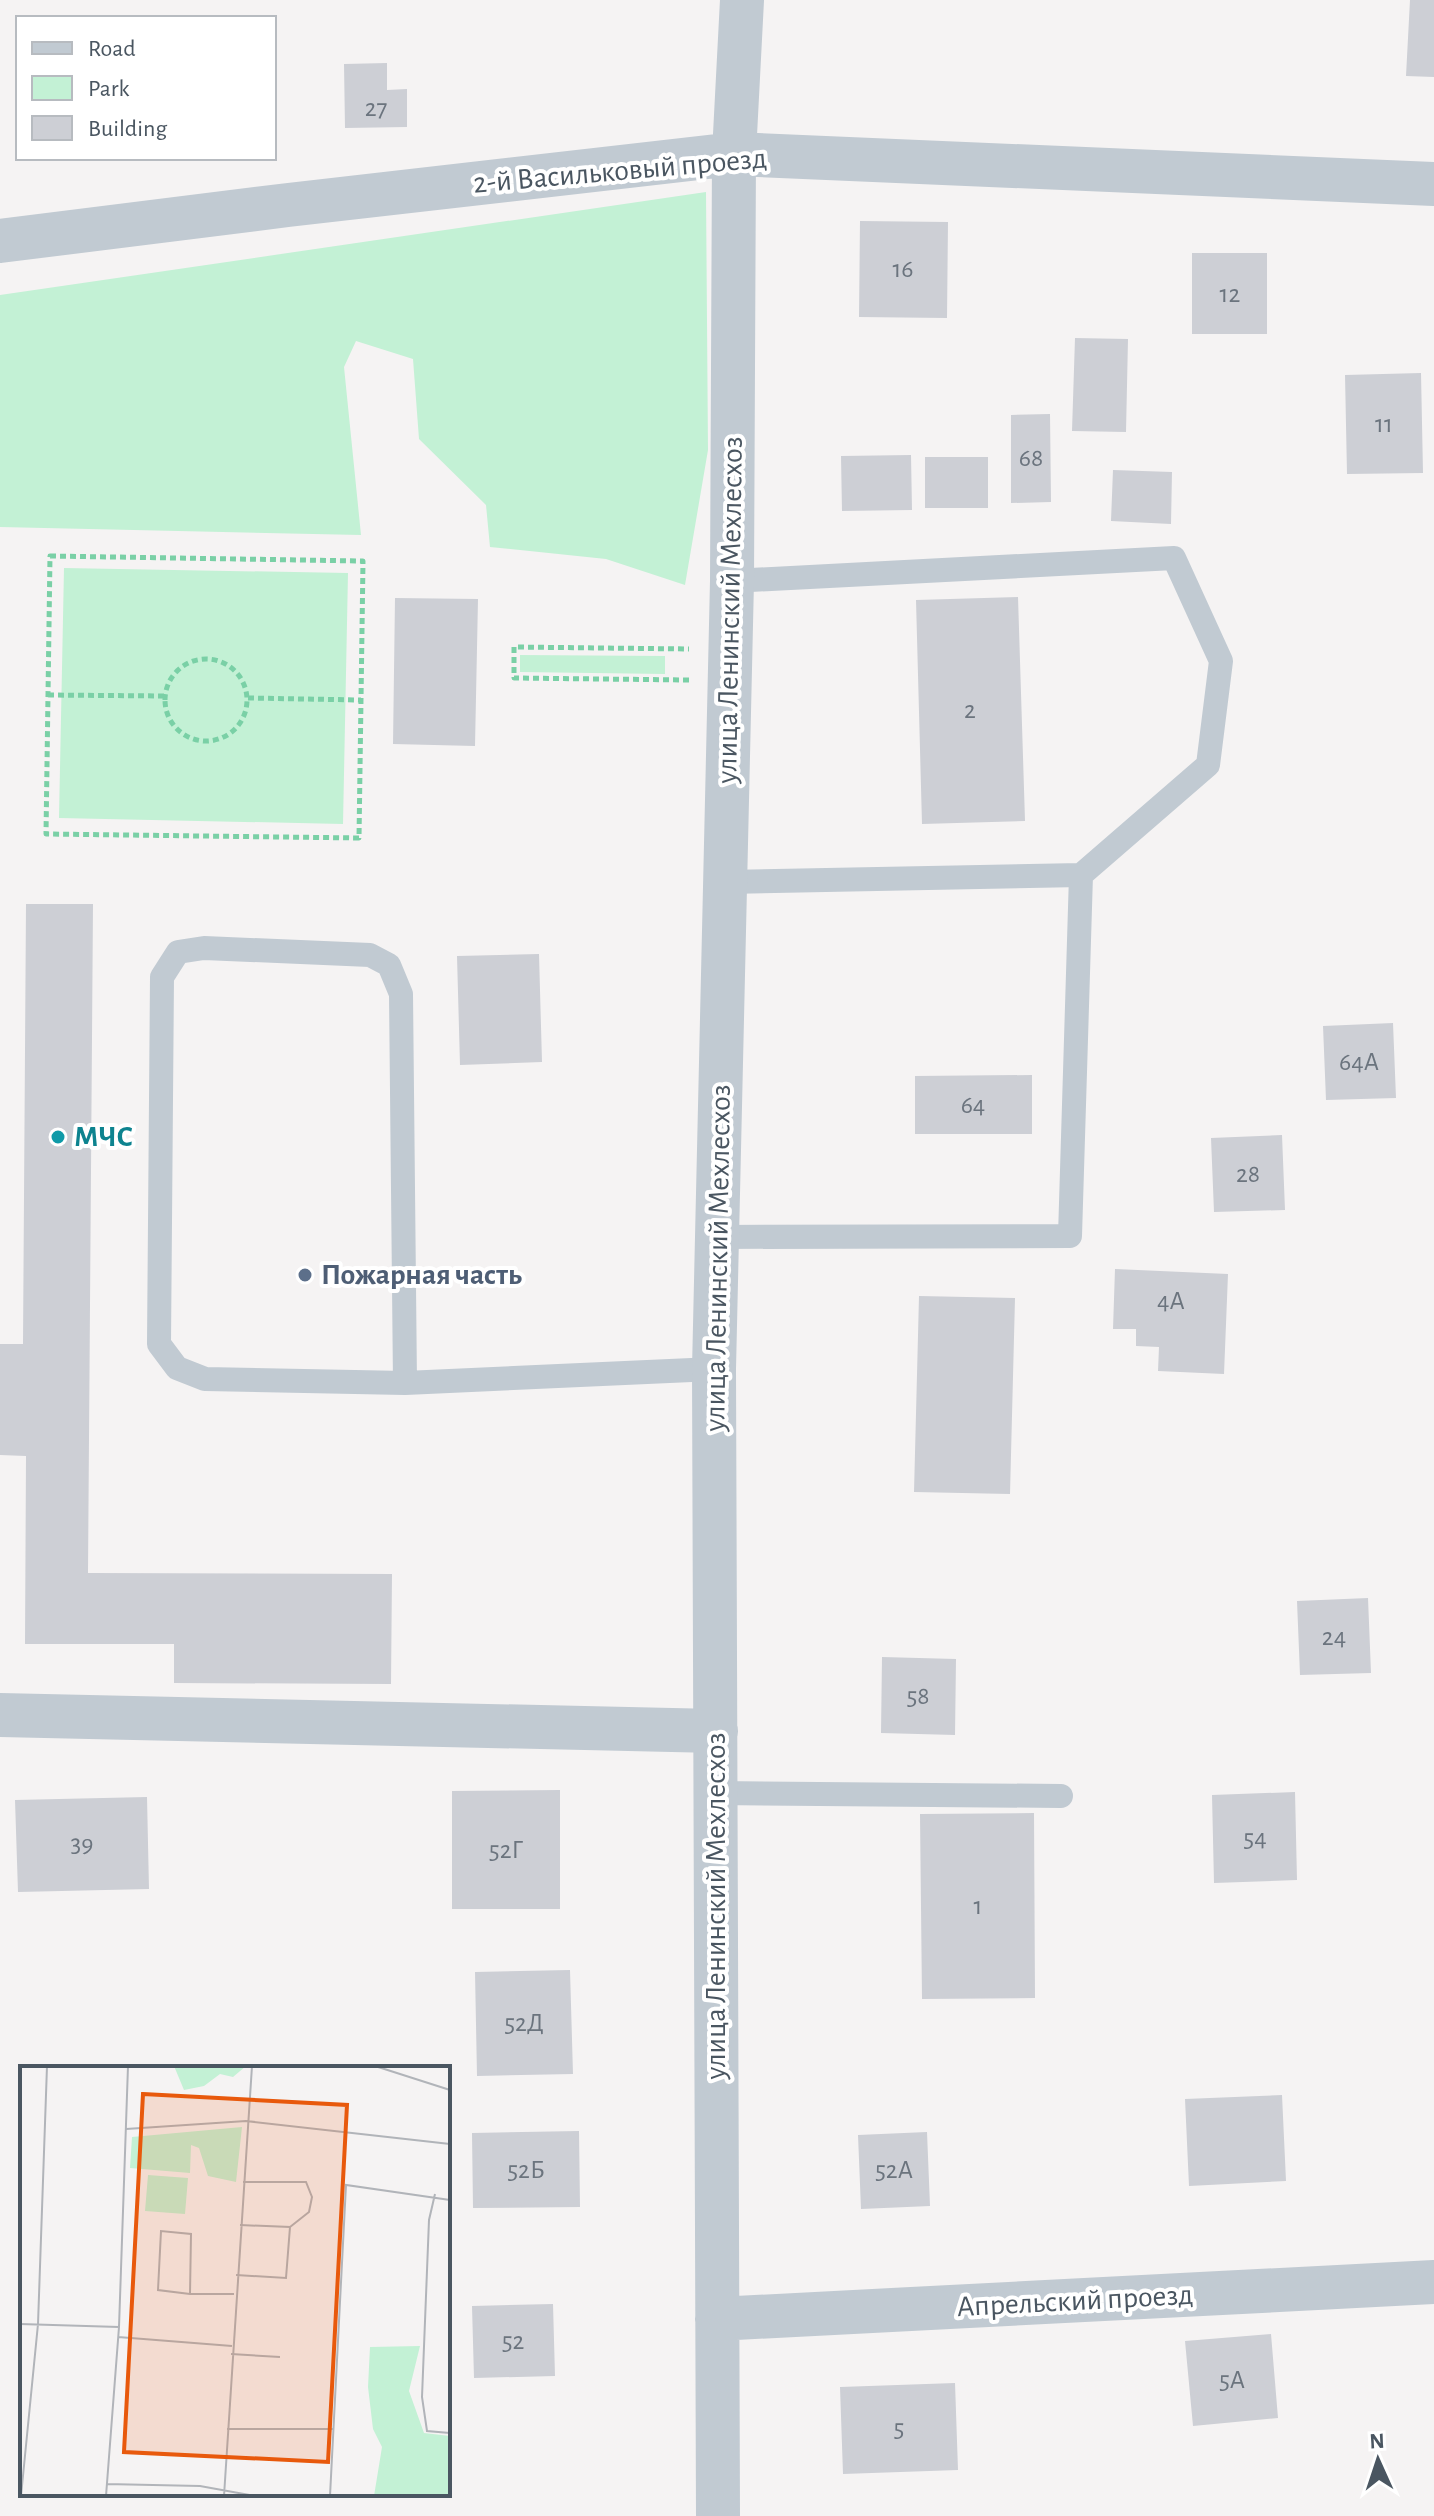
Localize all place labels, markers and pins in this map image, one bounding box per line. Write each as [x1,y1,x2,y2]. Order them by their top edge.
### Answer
place label: МЧС [74,1122,133,1152]
marker: МЧС [49,1128,67,1146]
place label: Пожарная часть [321,1260,522,1290]
marker: Пожарная часть [296,1266,314,1284]

